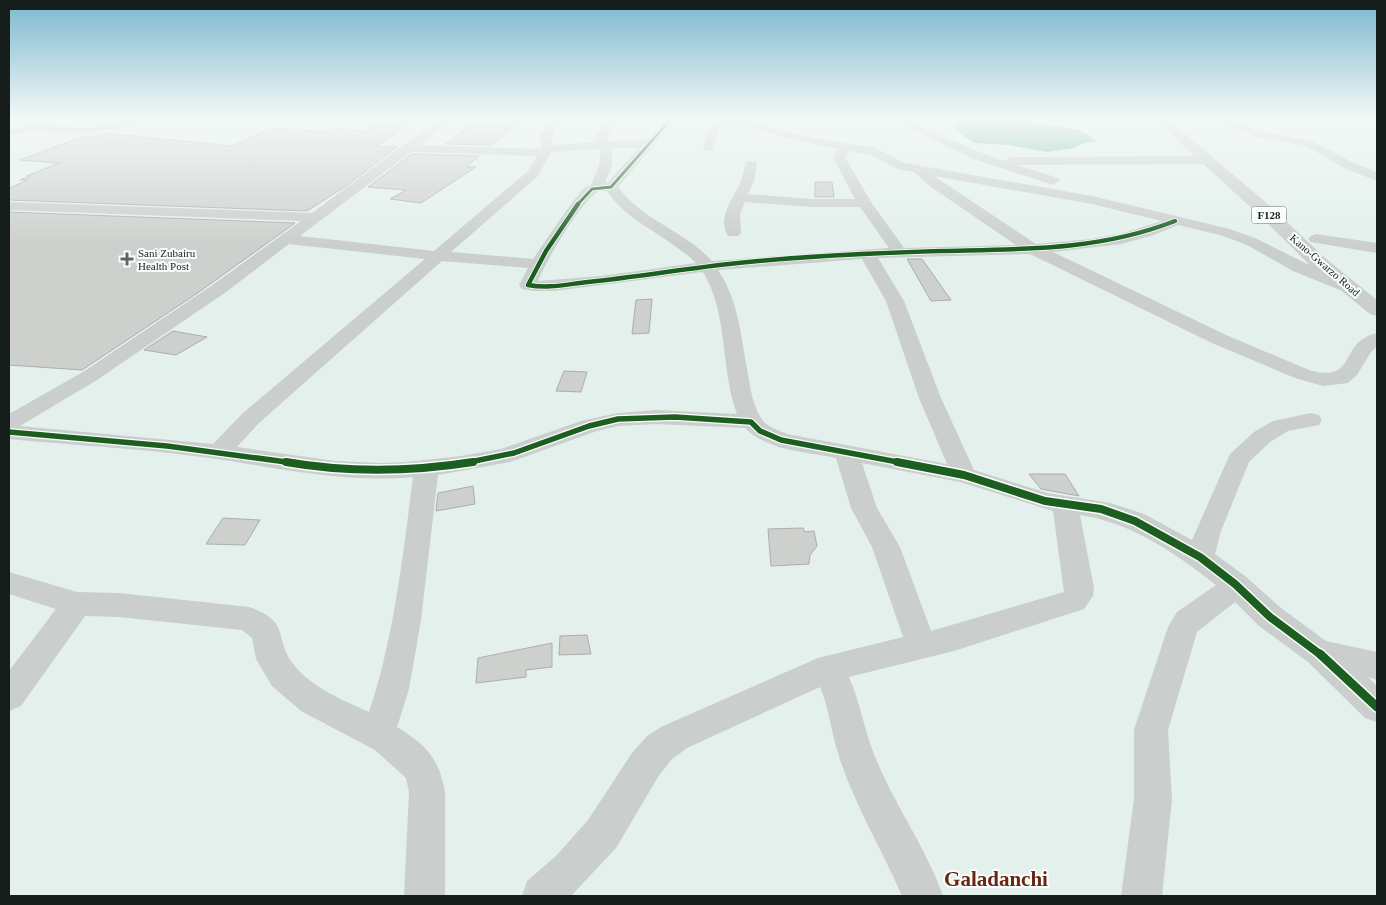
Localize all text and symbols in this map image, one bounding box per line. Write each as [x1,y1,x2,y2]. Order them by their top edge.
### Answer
road number: F128 [1252,206,1286,224]
street label: Kano-Gwarzo Road [1288,232,1363,299]
place label: Sani Zubairu Health Post [138,247,196,272]
marker: Sani Zubairu Health Post [120,252,134,266]
district label: Galadanchi [944,867,1048,891]

